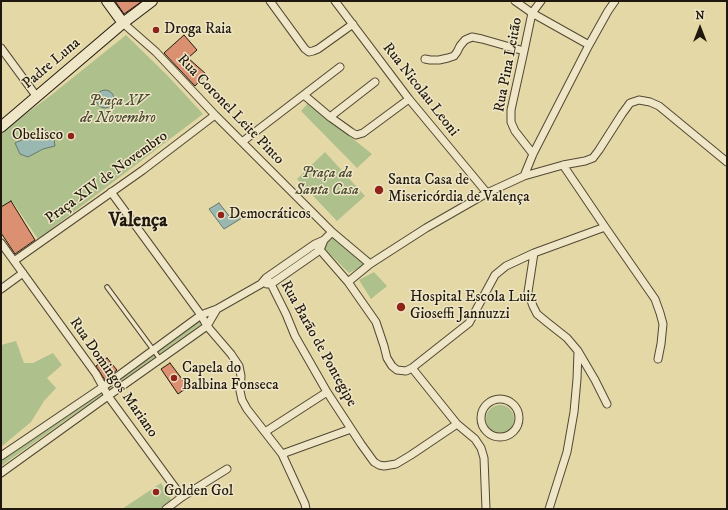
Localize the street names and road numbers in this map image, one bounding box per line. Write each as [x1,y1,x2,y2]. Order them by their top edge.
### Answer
street label: Rua Pina Leitão [491,16,527,114]
street label: Padre Luna [19,35,85,93]
street label: Rua Nicolau Leoni [378,40,462,140]
street label: Rua Coronel Leite Pinto [173,51,287,169]
street label: Praça XIV de Novembro [42,128,172,228]
street label: Rua Barão de Pontegipe [276,278,360,410]
street label: Rua Domingos Mariano [65,315,161,441]

